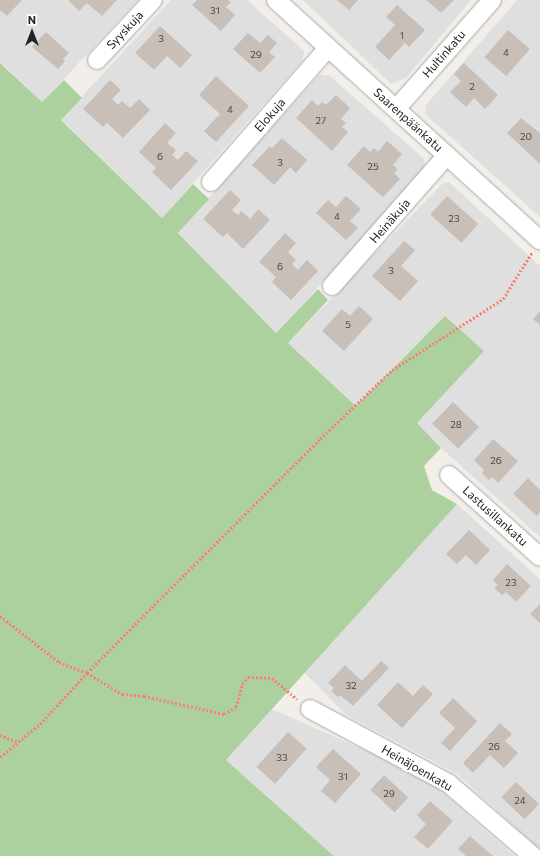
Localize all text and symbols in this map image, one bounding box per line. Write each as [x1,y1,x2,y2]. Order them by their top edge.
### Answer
house number: 31 [210,5,220,17]
street label: Syyskuja [104,8,146,52]
north arrow [12,12,52,52]
text: N [28,13,36,26]
street label: Hultinkatu [420,27,468,81]
house number: 1 [400,30,404,42]
house number: 3 [158,33,164,45]
house number: 4 [503,47,509,59]
house number: 29 [250,49,262,61]
house number: 2 [469,81,475,93]
street label: Saarenpäänkatu [370,85,446,155]
street label: Elokuja [251,95,289,135]
house number: 4 [227,104,233,116]
house number: 27 [316,115,326,127]
house number: 20 [520,131,532,143]
house number: 6 [157,151,163,163]
house number: 3 [277,157,283,169]
house number: 25 [367,161,379,173]
street label: Heinäkuja [367,196,413,246]
house number: 4 [334,211,340,223]
house number: 23 [448,213,460,225]
house number: 6 [277,261,283,273]
house number: 3 [388,265,394,277]
house number: 5 [345,319,351,331]
house number: 28 [450,419,462,431]
house number: 26 [490,455,502,467]
street label: Lastusillankatu [460,483,530,549]
house number: 23 [505,577,517,589]
house number: 32 [345,680,357,692]
house number: 26 [488,741,500,753]
street label: Heinäjoenkatu [379,742,455,794]
house number: 33 [276,752,288,764]
house number: 31 [338,771,348,783]
house number: 29 [383,788,395,800]
house number: 24 [514,795,526,807]

